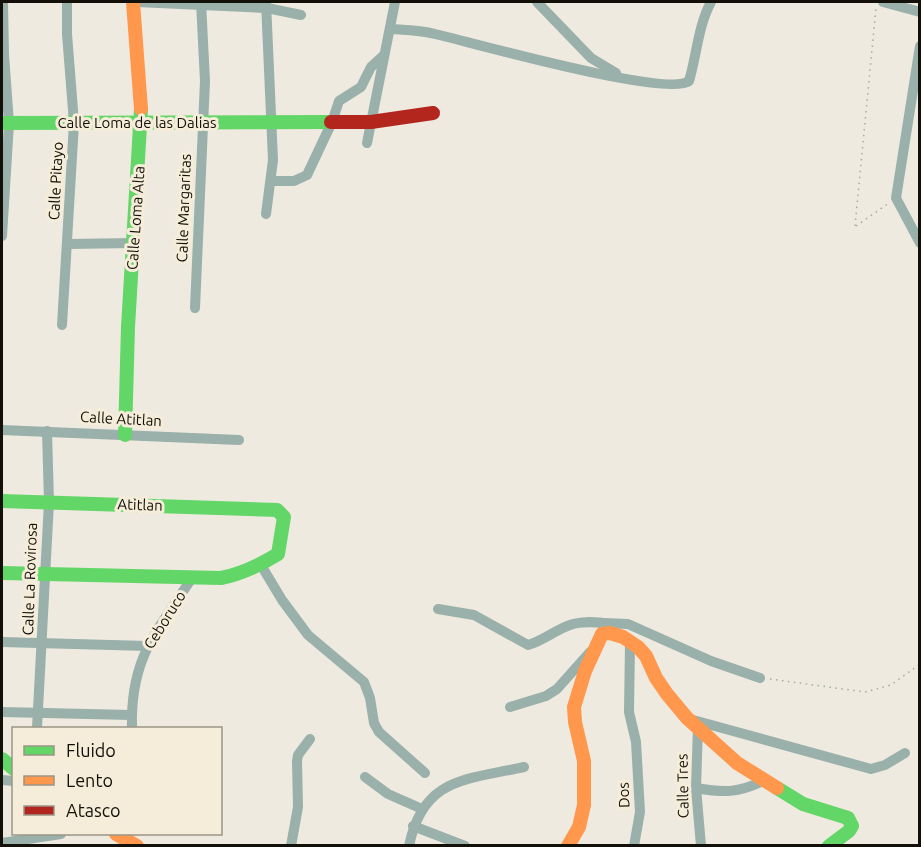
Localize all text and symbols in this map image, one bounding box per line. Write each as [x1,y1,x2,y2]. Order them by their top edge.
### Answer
street label: Calle Loma de las Dalias [57,114,217,131]
street label: Calle Pitayo [45,141,66,221]
street label: Calle Margaritas [173,153,194,263]
street label: Calle Loma Alta [123,165,148,271]
street label: Calle Atitlan [80,408,162,429]
street label: Atitlan [117,495,163,514]
street label: Calle La Rovirosa [19,522,40,636]
street label: Ceboruco [140,588,189,652]
legend [12,727,222,835]
text: Fluido [66,740,116,760]
street label: Calle Tres [673,753,692,819]
text: Lento [66,770,113,790]
street label: Dos [615,782,632,808]
text: Atasco [66,800,121,820]

